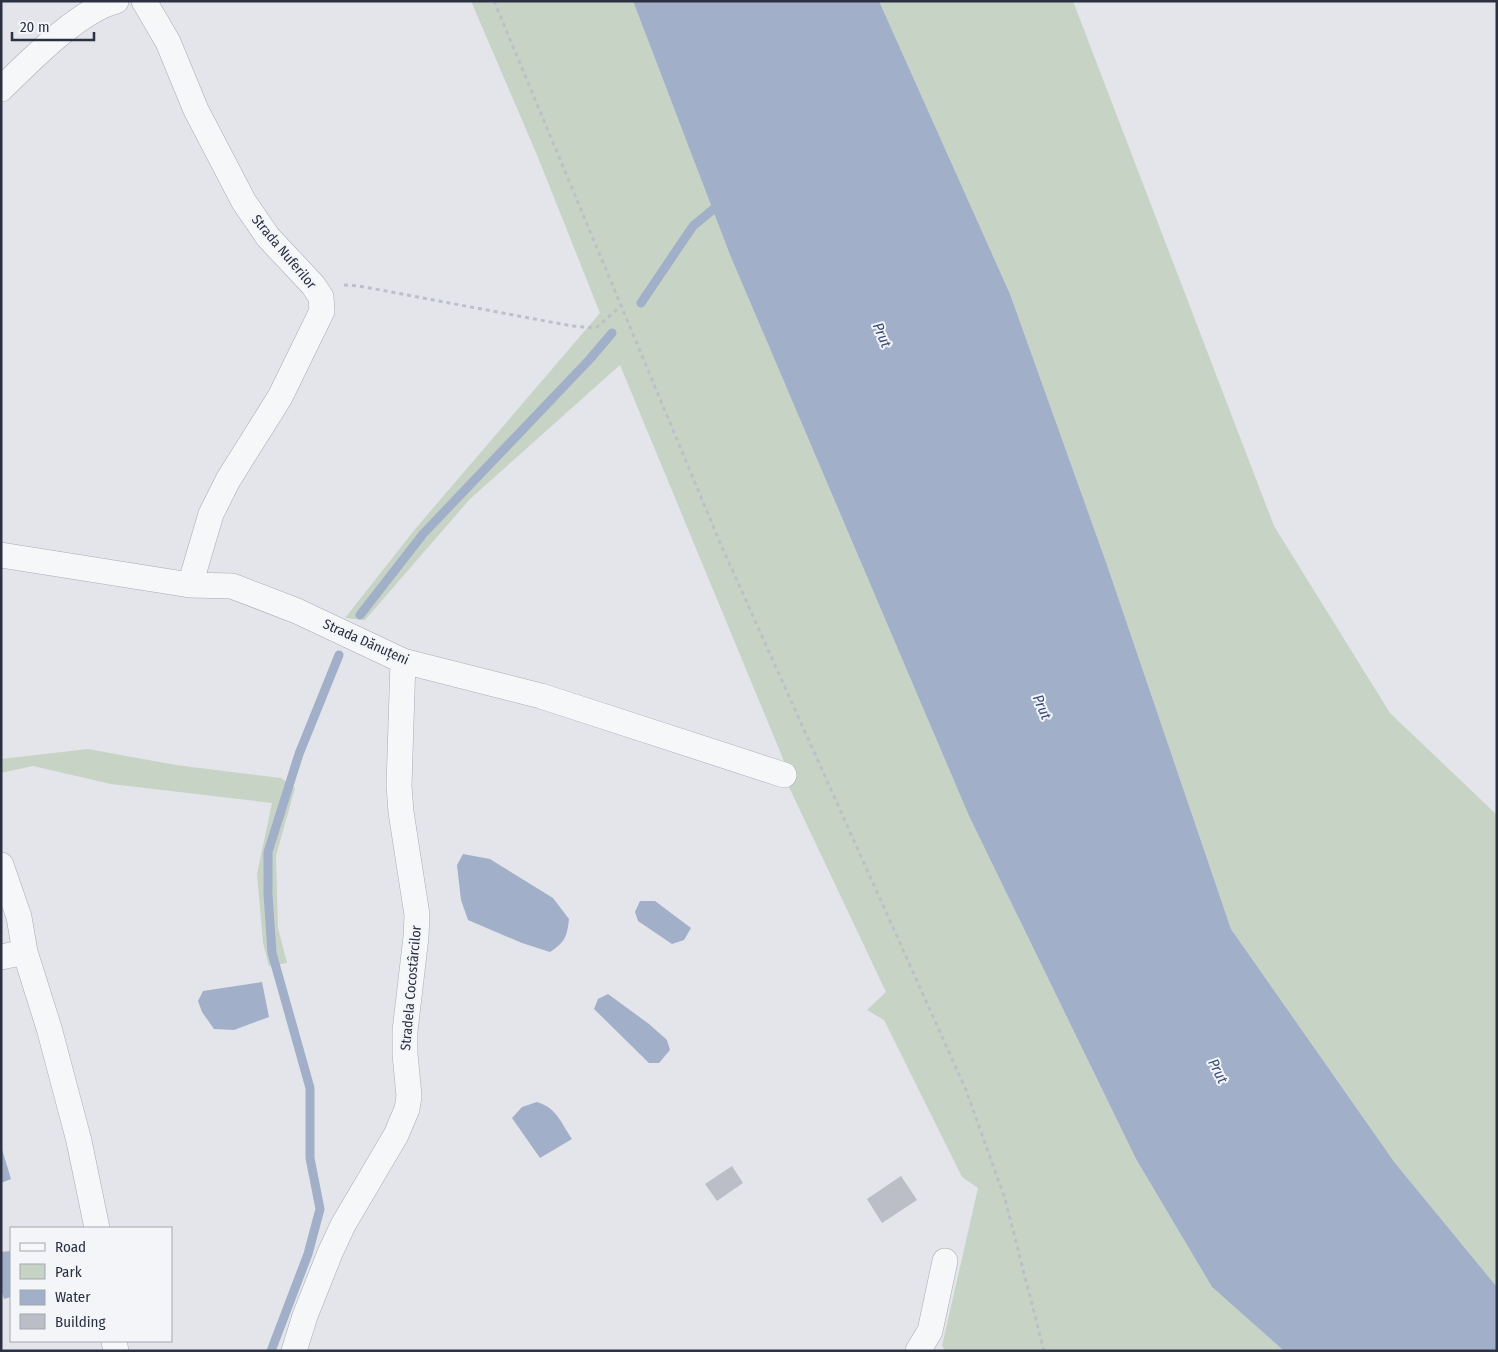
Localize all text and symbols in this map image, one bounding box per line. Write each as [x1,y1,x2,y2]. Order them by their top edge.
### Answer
scale bar [12,10,95,42]
text: 20 m [20,18,50,36]
street label: Strada Nuferilor [248,211,320,293]
water label: Prut [869,320,895,350]
street label: Strada Dănuțeni [320,615,412,669]
water label: Prut [1029,692,1055,722]
street label: Stradela Cocostârcilor [397,925,425,1051]
water label: Prut [1204,1056,1232,1086]
legend [10,1227,172,1342]
text: Road [55,1238,86,1256]
text: Park [55,1263,82,1281]
text: Water [55,1288,91,1306]
text: Building [55,1313,106,1331]

